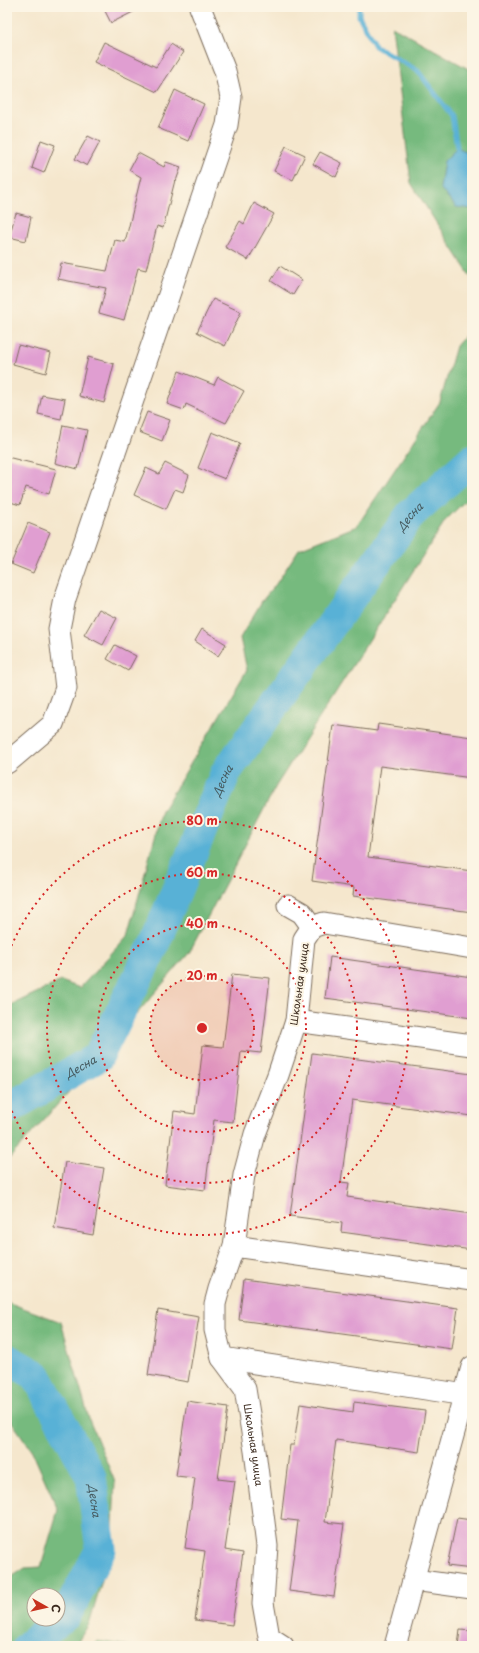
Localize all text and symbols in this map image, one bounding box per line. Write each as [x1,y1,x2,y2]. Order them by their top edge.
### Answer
water label: Десна [392,497,427,535]
water label: Десна [207,760,237,800]
text: 80 m [186,811,218,829]
text: 60 m [186,863,218,881]
text: 40 m [186,914,218,932]
street label: Школьная улица [285,941,312,1026]
text: 20 m [186,966,218,984]
centre of rings [195,1021,209,1035]
water label: Десна [61,1050,100,1083]
street label: Школьная улица [240,1402,267,1488]
water label: Десна [84,1482,106,1519]
north arrow [26,1587,66,1627]
text: С [47,1603,65,1614]

